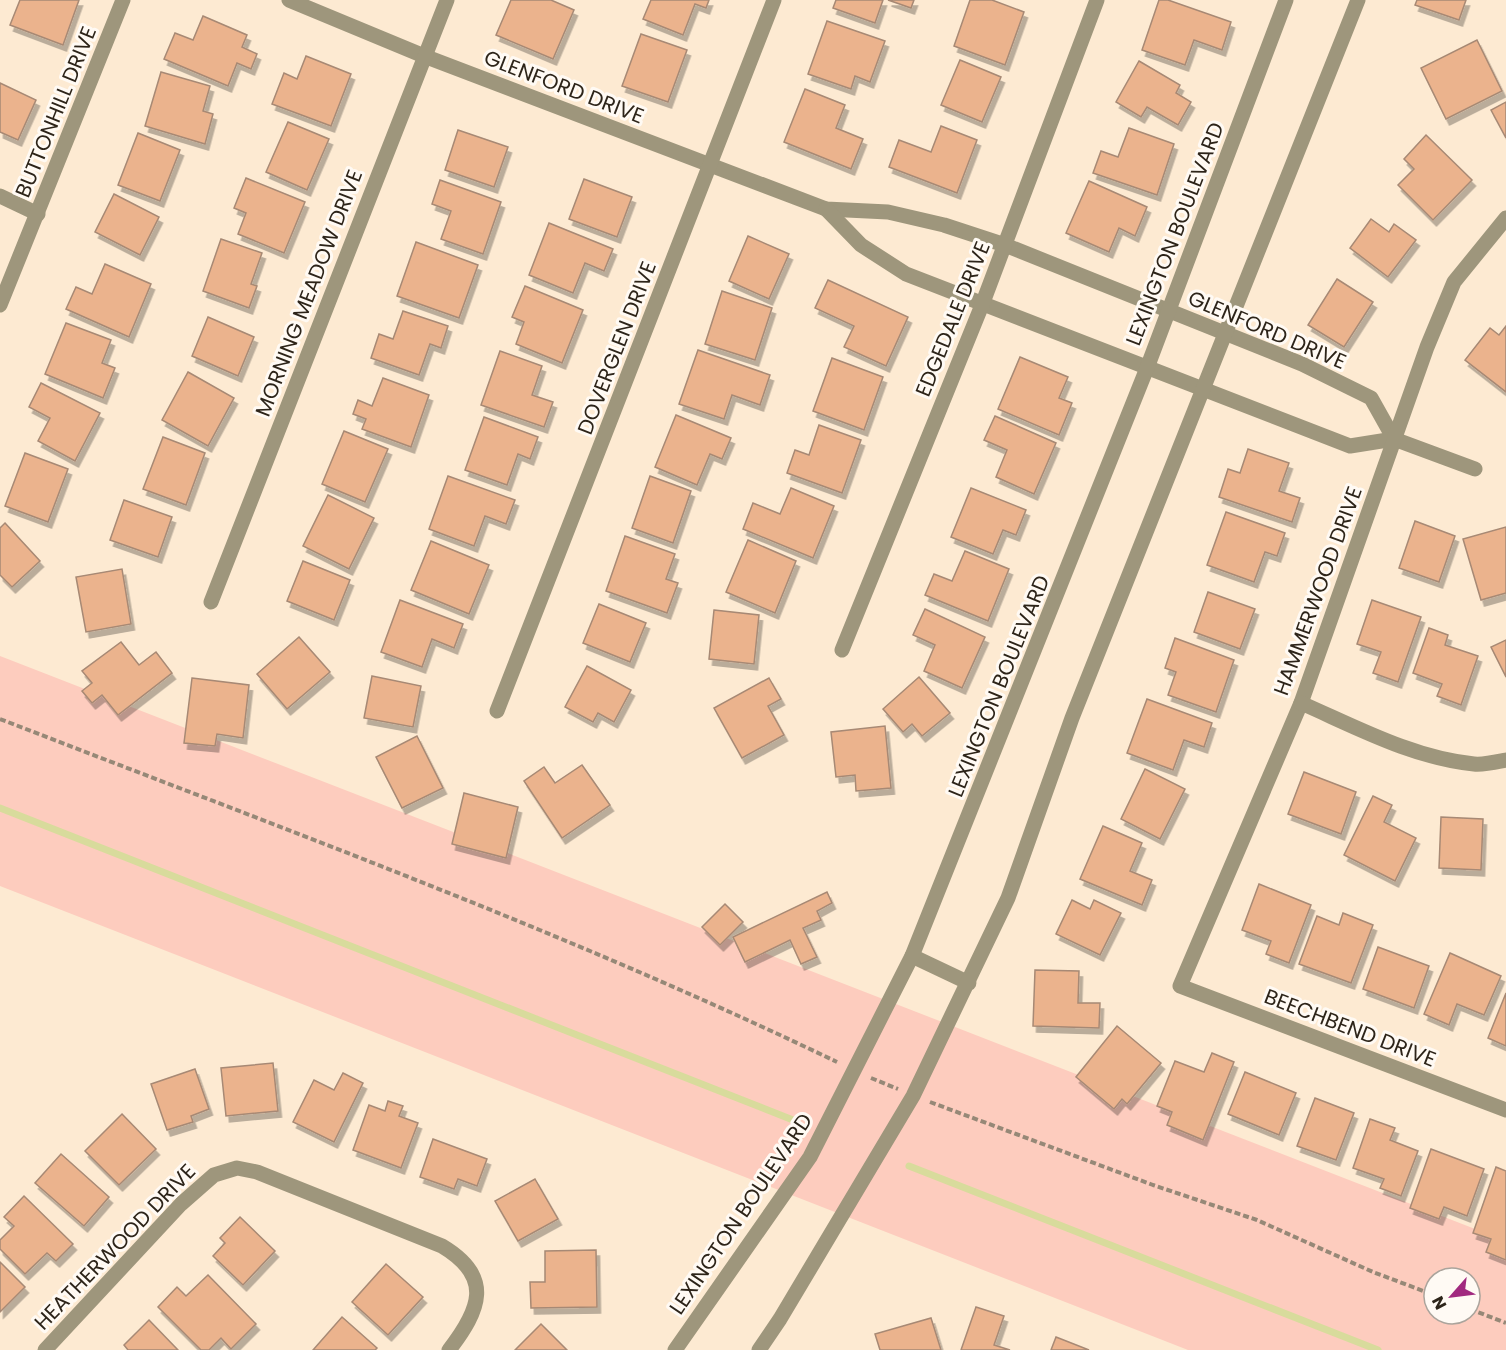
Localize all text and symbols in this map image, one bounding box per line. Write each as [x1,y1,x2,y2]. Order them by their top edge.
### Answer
street label: BUTTONHILL DRIVE [8,22,103,202]
street label: GLENFORD DRIVE [480,43,648,130]
street label: LEXINGTON BOULEVARD [1119,118,1230,350]
street label: MORNING MEADOW DRIVE [248,165,369,420]
street label: EDGEDALE DRIVE [908,237,997,401]
street label: DOVERGLEN DRIVE [570,257,663,439]
street label: GLENFORD DRIVE [1184,283,1351,376]
street label: HAMMERWOOD DRIVE [1266,482,1369,699]
street label: LEXINGTON BOULEVARD [941,571,1056,801]
street label: BEECHBEND DRIVE [1260,981,1440,1074]
street label: LEXINGTON BOULEVARD [662,1107,819,1320]
street label: HEATHERWOOD DRIVE [28,1157,202,1336]
north arrow [1422,1266,1482,1326]
text: N [1426,1292,1452,1314]

